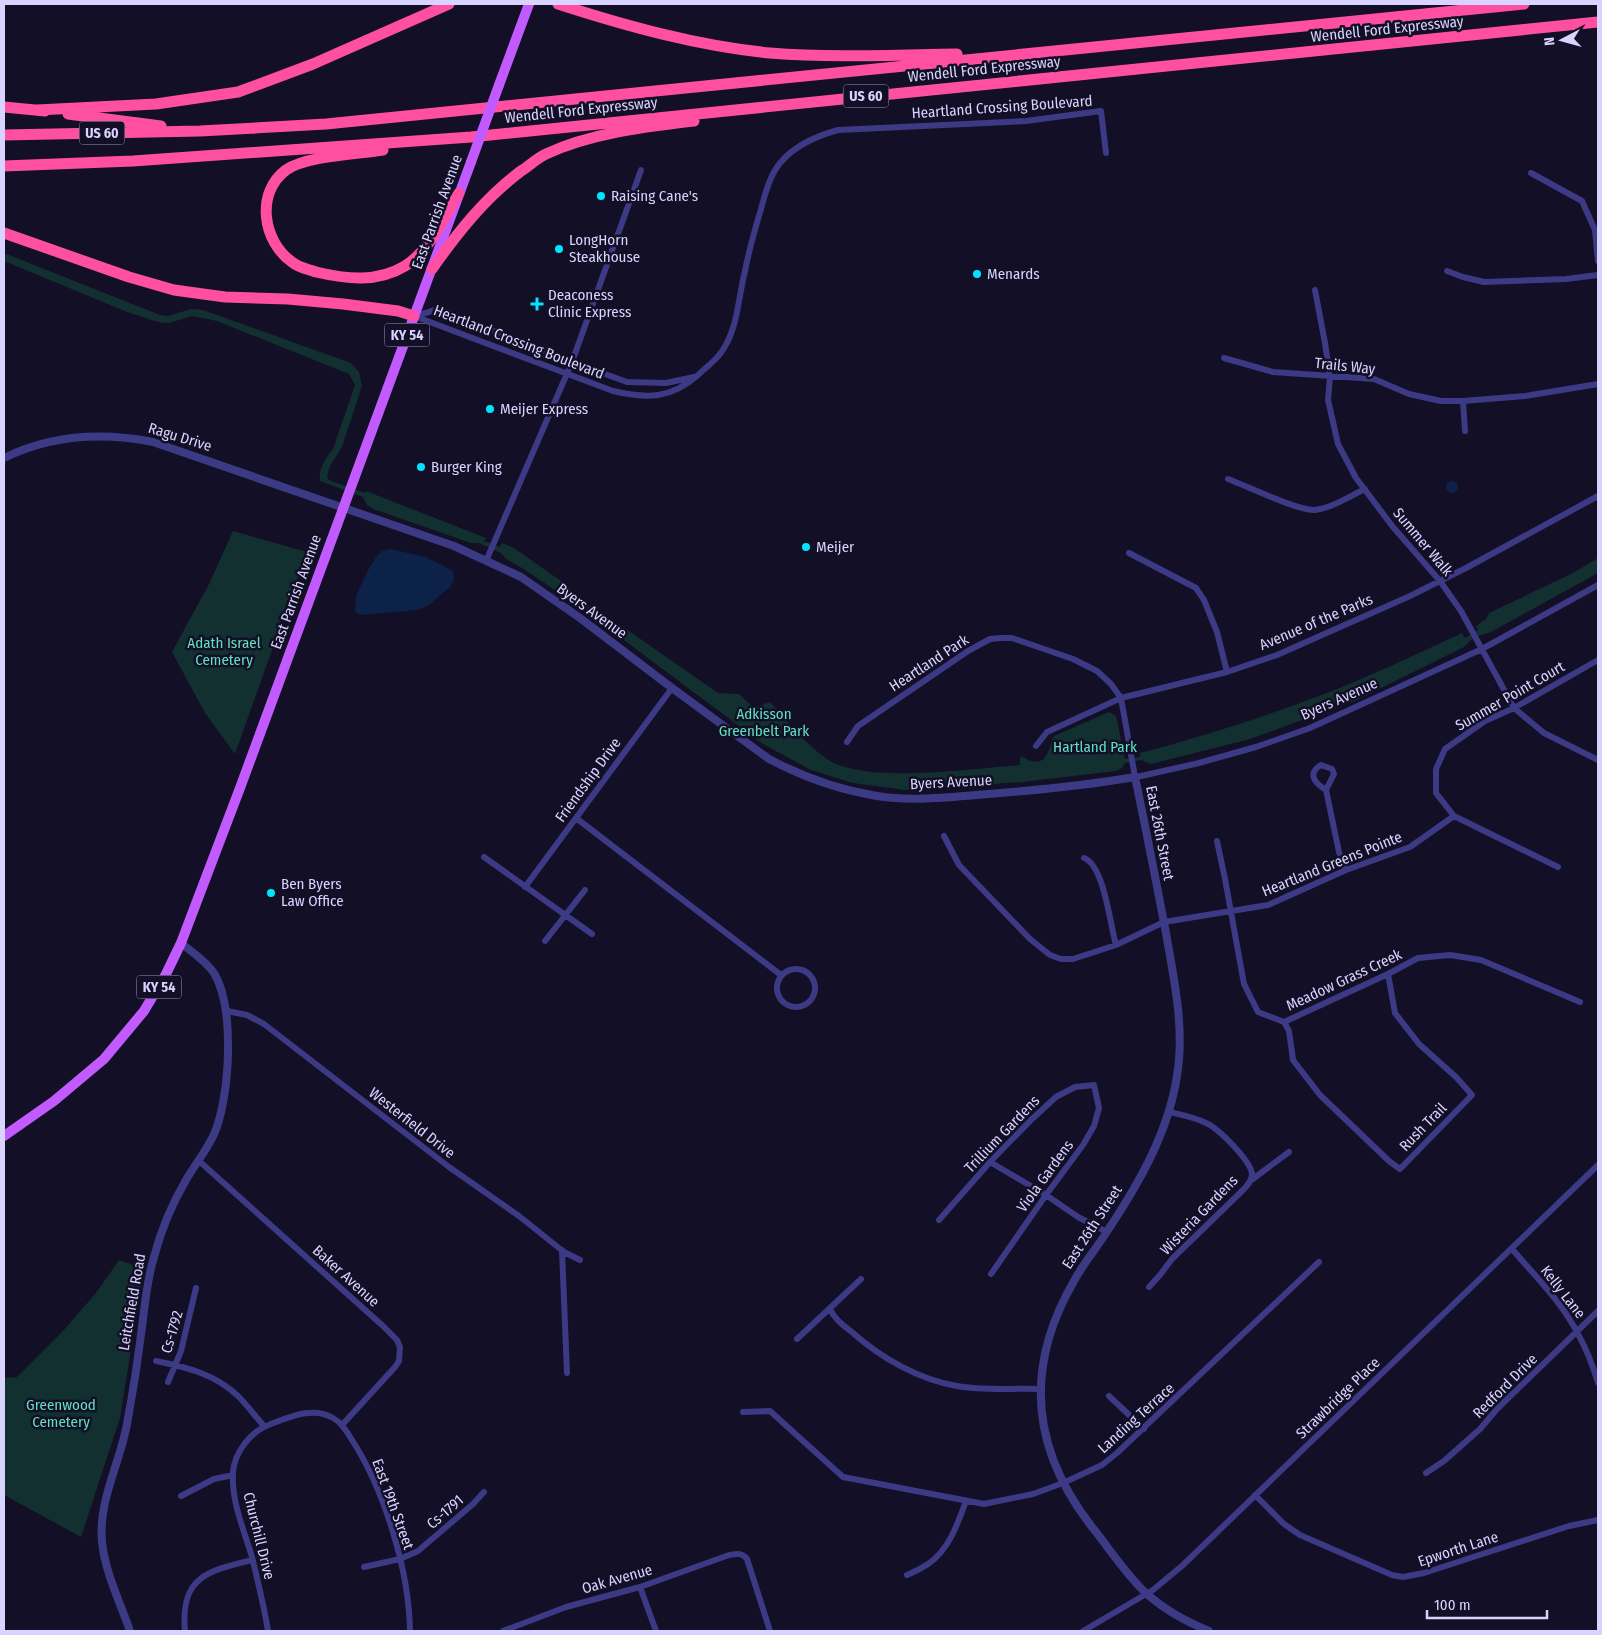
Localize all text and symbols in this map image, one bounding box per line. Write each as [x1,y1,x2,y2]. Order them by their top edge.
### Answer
street label: Wendell Ford Expressway [1310,12,1465,46]
north arrow [1537,15,1587,65]
text: N [1541,36,1558,46]
street label: Wendell Ford Expressway [907,52,1062,86]
road number: US 60 [844,84,888,108]
street label: Heartland Crossing Boulevard [911,92,1093,122]
street label: Wendell Ford Expressway [504,93,659,127]
road number: US 60 [80,122,124,144]
street label: East Parrish Avenue [408,152,466,272]
place label: Raising Cane's [611,187,698,205]
marker: Raising Cane's [595,190,607,202]
place label: LongHorn Steakhouse [569,231,640,266]
marker: LongHorn Steakhouse [553,243,565,255]
place label: Menards [987,265,1040,283]
marker: Menards [971,268,983,280]
place label: Deaconess Clinic Express [548,286,631,321]
marker: Deaconess Clinic Express [530,297,544,311]
street label: Heartland Crossing Boulevard [431,301,607,383]
road number: KY 54 [384,324,430,346]
street label: Trails Way [1314,354,1377,378]
place label: Meijer Express [500,400,588,418]
marker: Meijer Express [484,403,496,415]
street label: Ragu Drive [146,419,214,455]
place label: Burger King [431,458,502,476]
marker: Burger King [415,461,427,473]
street label: Summer Walk [1389,504,1457,580]
street label: East Parrish Avenue [267,532,325,652]
place label: Meijer [816,538,855,556]
marker: Meijer [800,541,812,553]
street label: Byers Avenue [553,580,631,642]
street label: Avenue of the Parks [1257,590,1375,654]
street label: Heartland Park [886,631,972,695]
park label: Adath Israel Cemetery [187,634,261,669]
street label: Summer Point Court [1452,657,1568,735]
street label: Byers Avenue [1298,674,1380,724]
park label: Adkisson Greenbelt Park [719,705,809,740]
street label: Friendship Drive [551,734,625,826]
park label: Hartland Park [1053,738,1137,756]
street label: Byers Avenue [909,771,993,793]
street label: East 26th Street [1142,784,1178,882]
street label: Heartland Greens Pointe [1259,828,1405,900]
place label: Ben Byers Law Office [281,875,344,910]
marker: Ben Byers Law Office [265,887,277,899]
street label: Meadow Grass Creek [1283,945,1405,1015]
road number: KY 54 [136,976,182,999]
street label: Westerfield Drive [365,1084,459,1162]
street label: Trillium Gardens [961,1092,1043,1176]
street label: Rush Trail [1396,1099,1450,1155]
street label: Viola Gardens [1013,1136,1077,1216]
street label: Wisteria Gardens [1156,1171,1242,1259]
street label: East 26th Street [1058,1182,1126,1272]
street label: Baker Avenue [309,1241,383,1311]
street label: Leitchfield Road [115,1252,149,1352]
street label: Kelly Lane [1537,1262,1589,1322]
street label: Cs-1792 [157,1308,187,1355]
street label: Redford Drive [1469,1350,1541,1422]
street label: Strawbridge Place [1292,1353,1384,1443]
street label: Landing Terrace [1094,1379,1178,1457]
park label: Greenwood Cemetery [26,1396,96,1431]
street label: East 19th Street [368,1456,418,1552]
street label: Churchill Drive [239,1490,279,1582]
street label: Cs-1791 [423,1491,467,1533]
street label: Epworth Lane [1416,1528,1500,1570]
street label: Oak Avenue [580,1560,654,1598]
scale bar [1427,1588,1547,1620]
text: 100 m [1434,1596,1471,1614]

